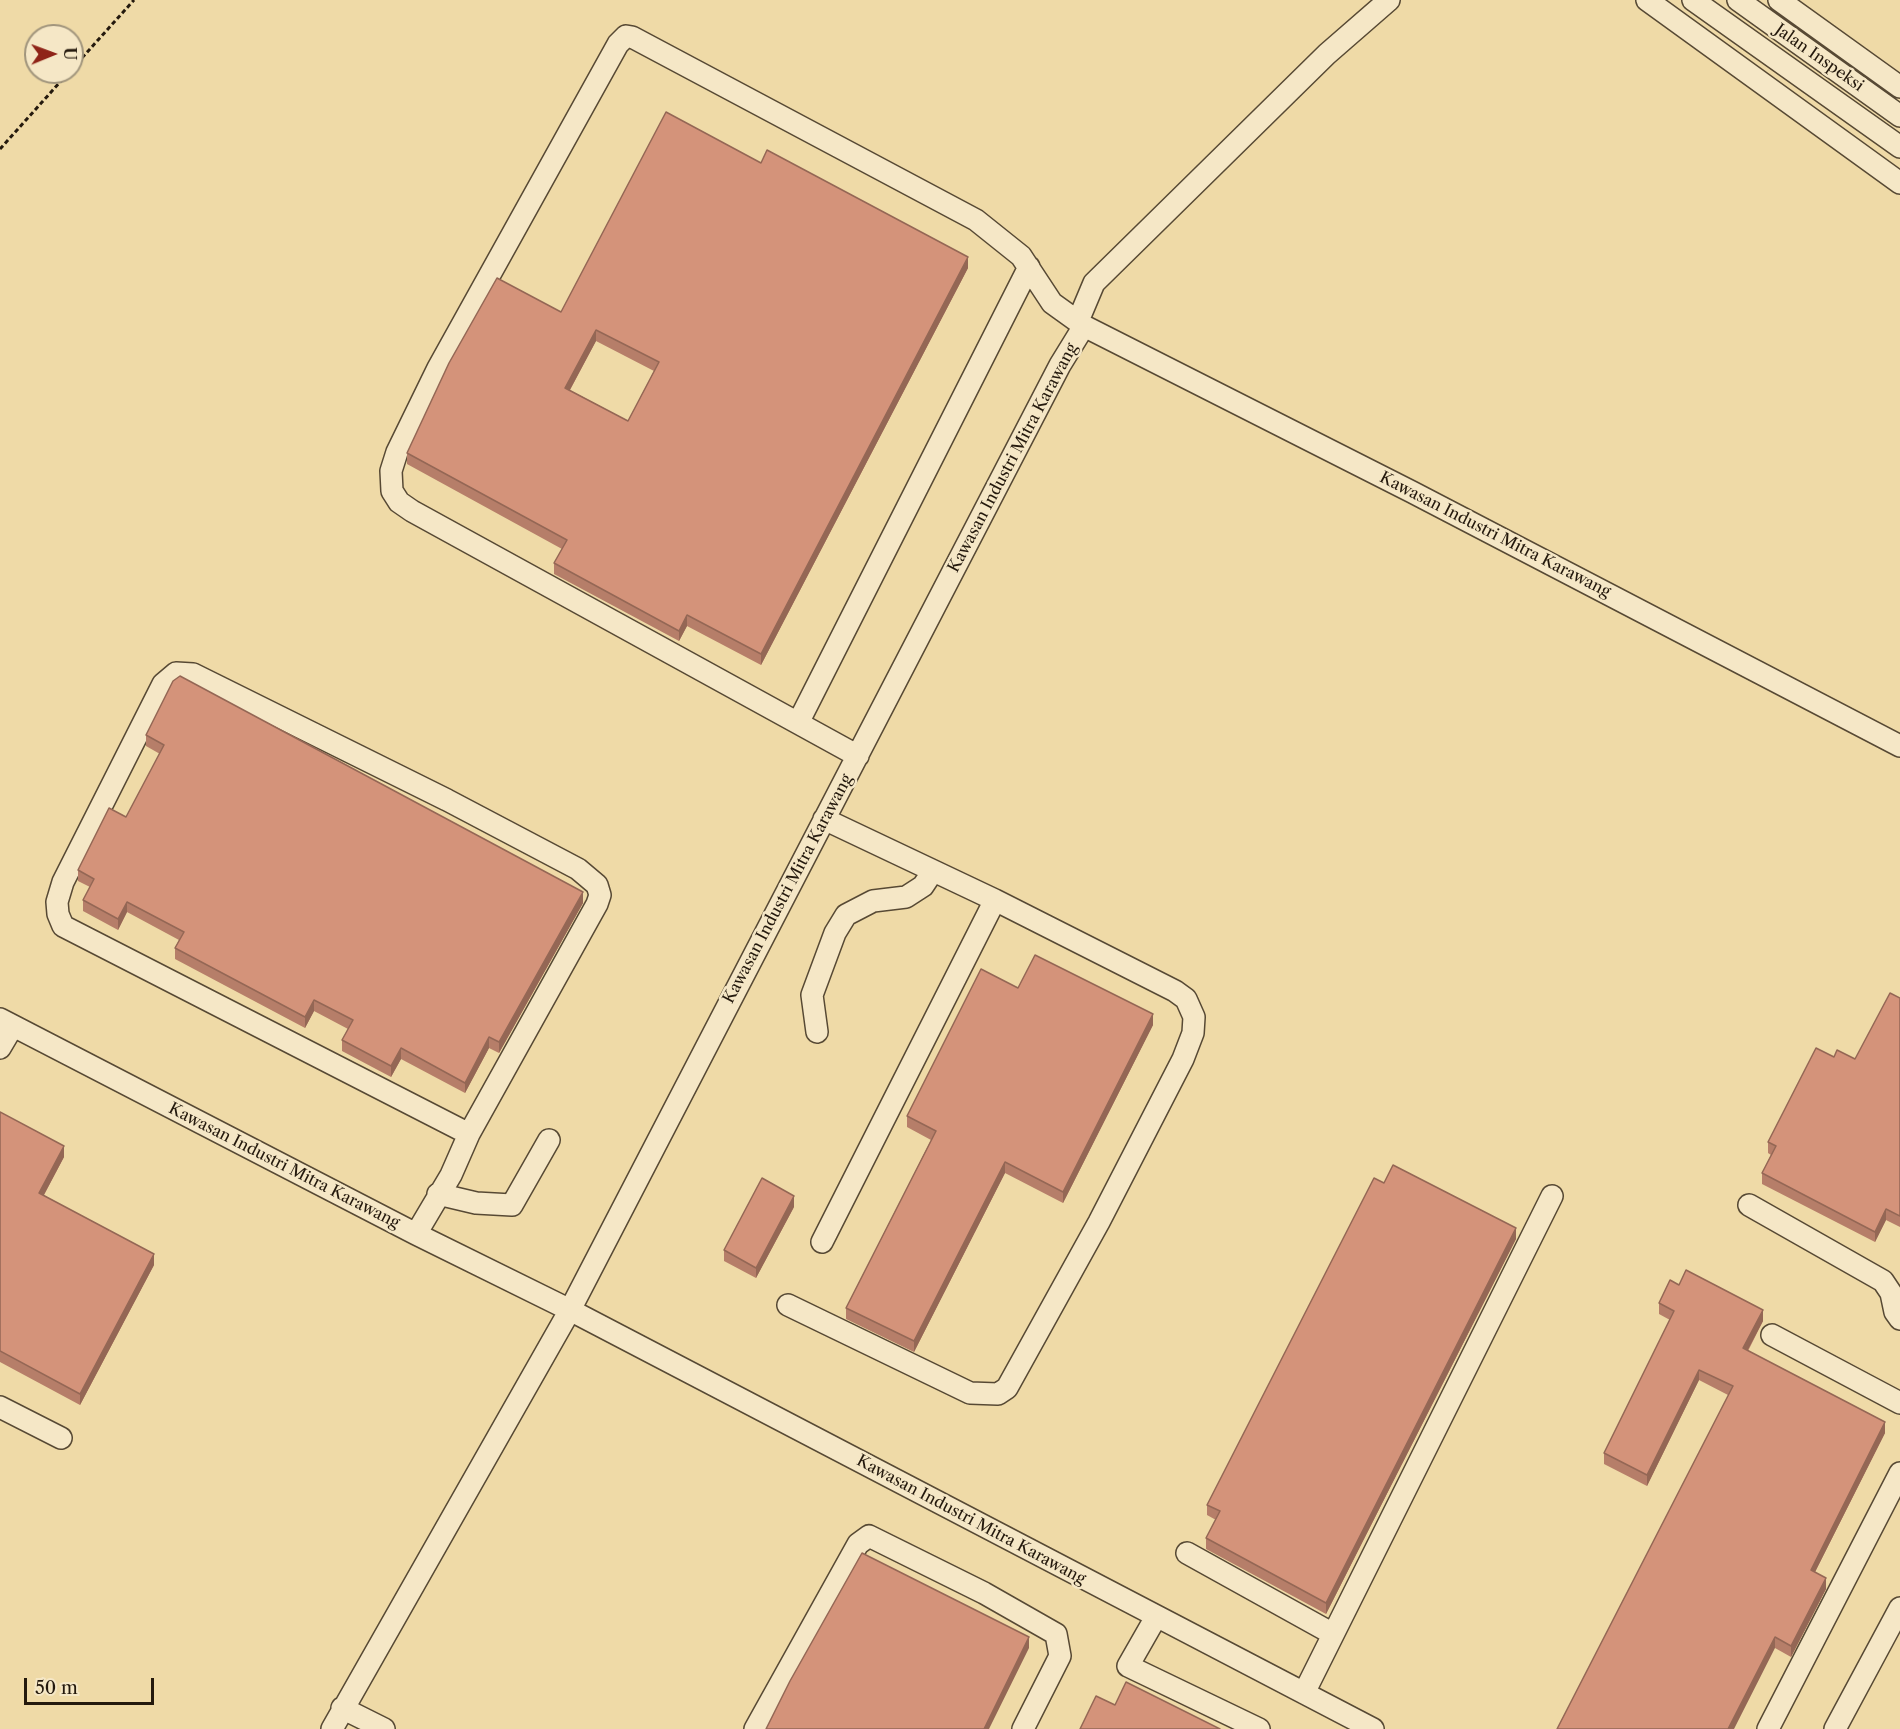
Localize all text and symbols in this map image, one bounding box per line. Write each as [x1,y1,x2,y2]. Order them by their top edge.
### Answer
street label: Jalan Inspeksi [1771,20,1867,96]
north arrow [24,24,84,84]
text: U [60,47,80,60]
street label: Kawasan Industri Mitra Karawang [944,340,1082,576]
street label: Kawasan Industri Mitra Karawang [1376,468,1614,602]
street label: Kawasan Industri Mitra Karawang [719,771,857,1007]
street label: Kawasan Industri Mitra Karawang [165,1099,403,1233]
street label: Kawasan Industri Mitra Karawang [853,1451,1089,1589]
scale bar [27,1666,158,1704]
text: 50 m [35,1677,78,1699]

